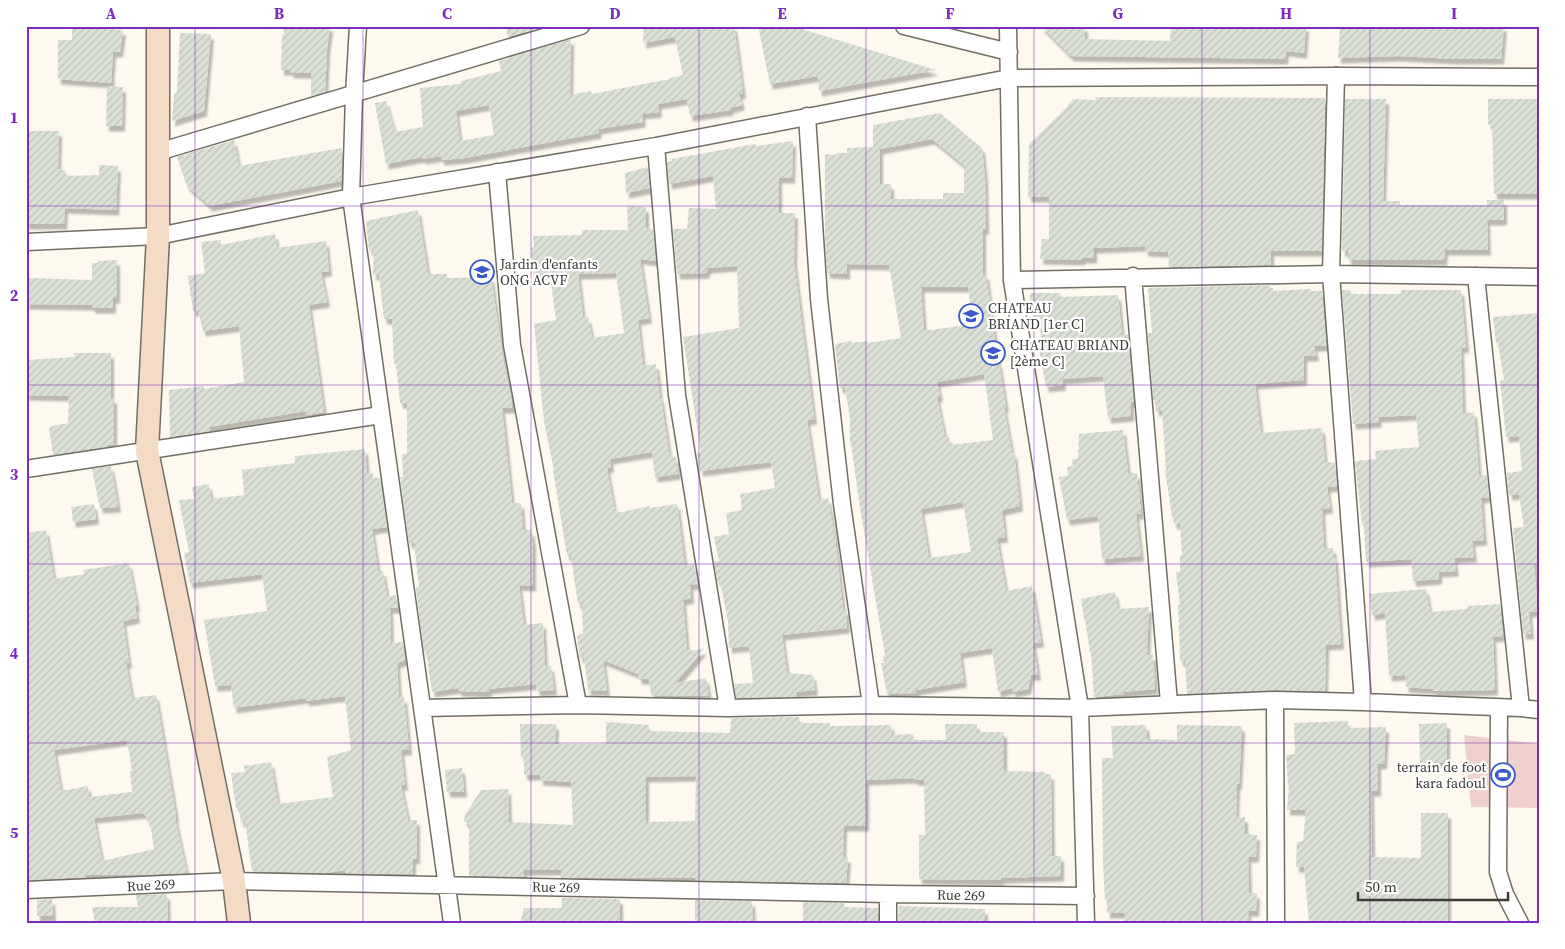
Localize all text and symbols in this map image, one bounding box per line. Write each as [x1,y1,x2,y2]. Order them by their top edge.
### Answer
text: A [106,2,117,24]
text: B [274,2,285,24]
text: C [442,2,452,24]
text: D [609,2,621,24]
text: E [777,2,787,24]
text: F [945,2,955,24]
text: G [1113,2,1124,24]
text: H [1280,2,1292,24]
text: I [1451,2,1457,24]
text: 1 [10,106,18,128]
place label: Jardin d'enfants ONG ACVF [499,254,598,290]
school or university icon: Jardin d'enfants ONG ACVF [469,259,495,285]
text: 2 [10,284,19,306]
place label: CHATEAU BRIAND [1er C] [988,298,1084,334]
school or university icon: CHATEAU BRIAND [1er C] [958,303,984,329]
place label: CHATEAU BRIAND [2ème C] [1010,335,1129,371]
school or university icon: CHATEAU BRIAND [2ème C] [980,340,1006,366]
text: 3 [10,463,19,485]
text: 4 [10,642,19,664]
place label: terrain de foot kara fadoul [1397,757,1486,793]
sports icon: terrain de foot kara fadoul [1490,762,1516,788]
text: 5 [10,821,19,843]
scale bar [1358,869,1508,901]
street label: Rue 269 [126,874,176,896]
text: 50 m [1365,876,1397,897]
street label: Rue 269 [532,877,580,897]
street label: Rue 269 [937,885,985,905]

